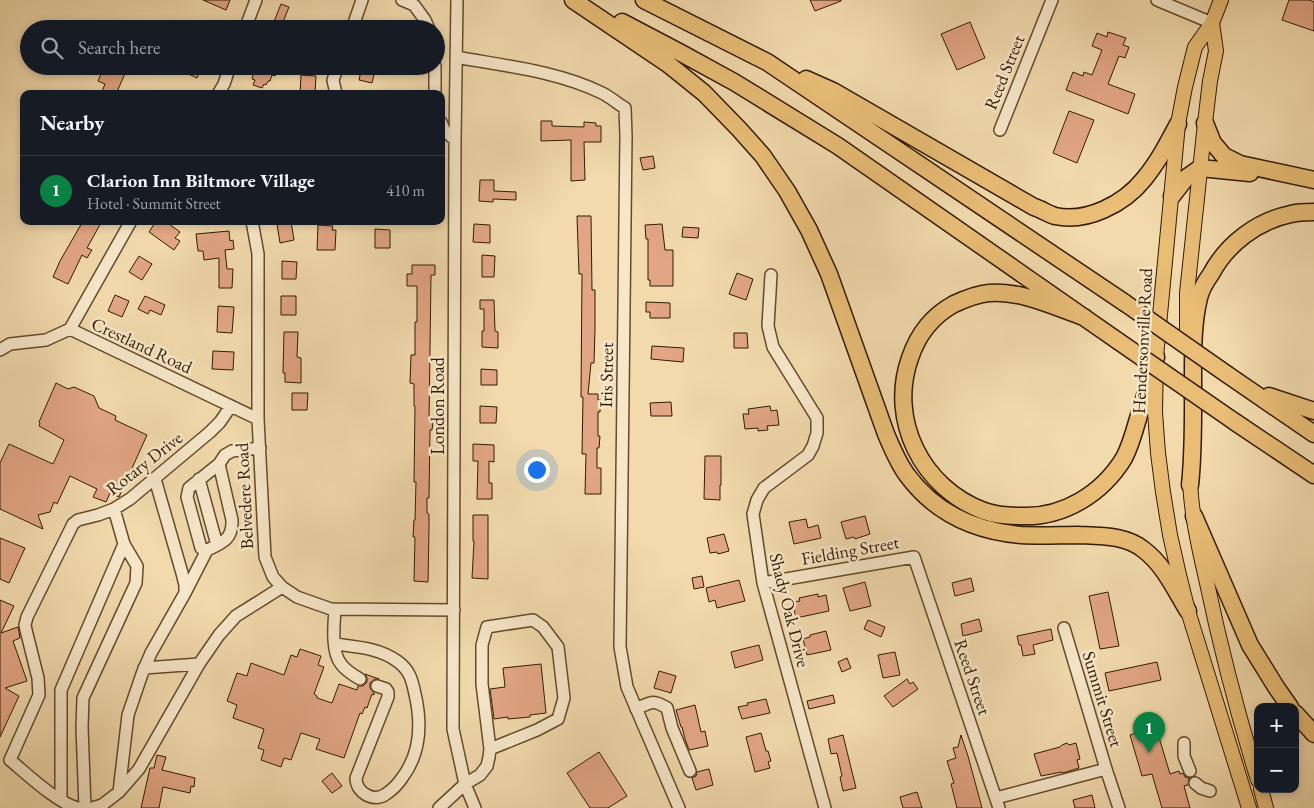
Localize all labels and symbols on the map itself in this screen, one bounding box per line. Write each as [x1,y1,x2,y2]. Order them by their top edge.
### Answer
street label: Reed Street [979,31,1030,113]
street label: Hendersonville Road [1127,266,1157,415]
street label: Crestland Road [88,312,197,379]
street label: Iris Street [594,342,618,408]
street label: London Road [426,356,449,455]
street label: Rotary Drive [101,426,187,500]
street label: Belvedere Road [230,441,258,550]
your location [524,457,550,483]
street label: Fielding Street [799,530,901,570]
street label: Shady Oak Drive [765,551,815,669]
street label: Reed Street [949,636,997,718]
street label: Summit Street [1078,648,1129,750]
pin: 1 [1133,712,1165,753]

